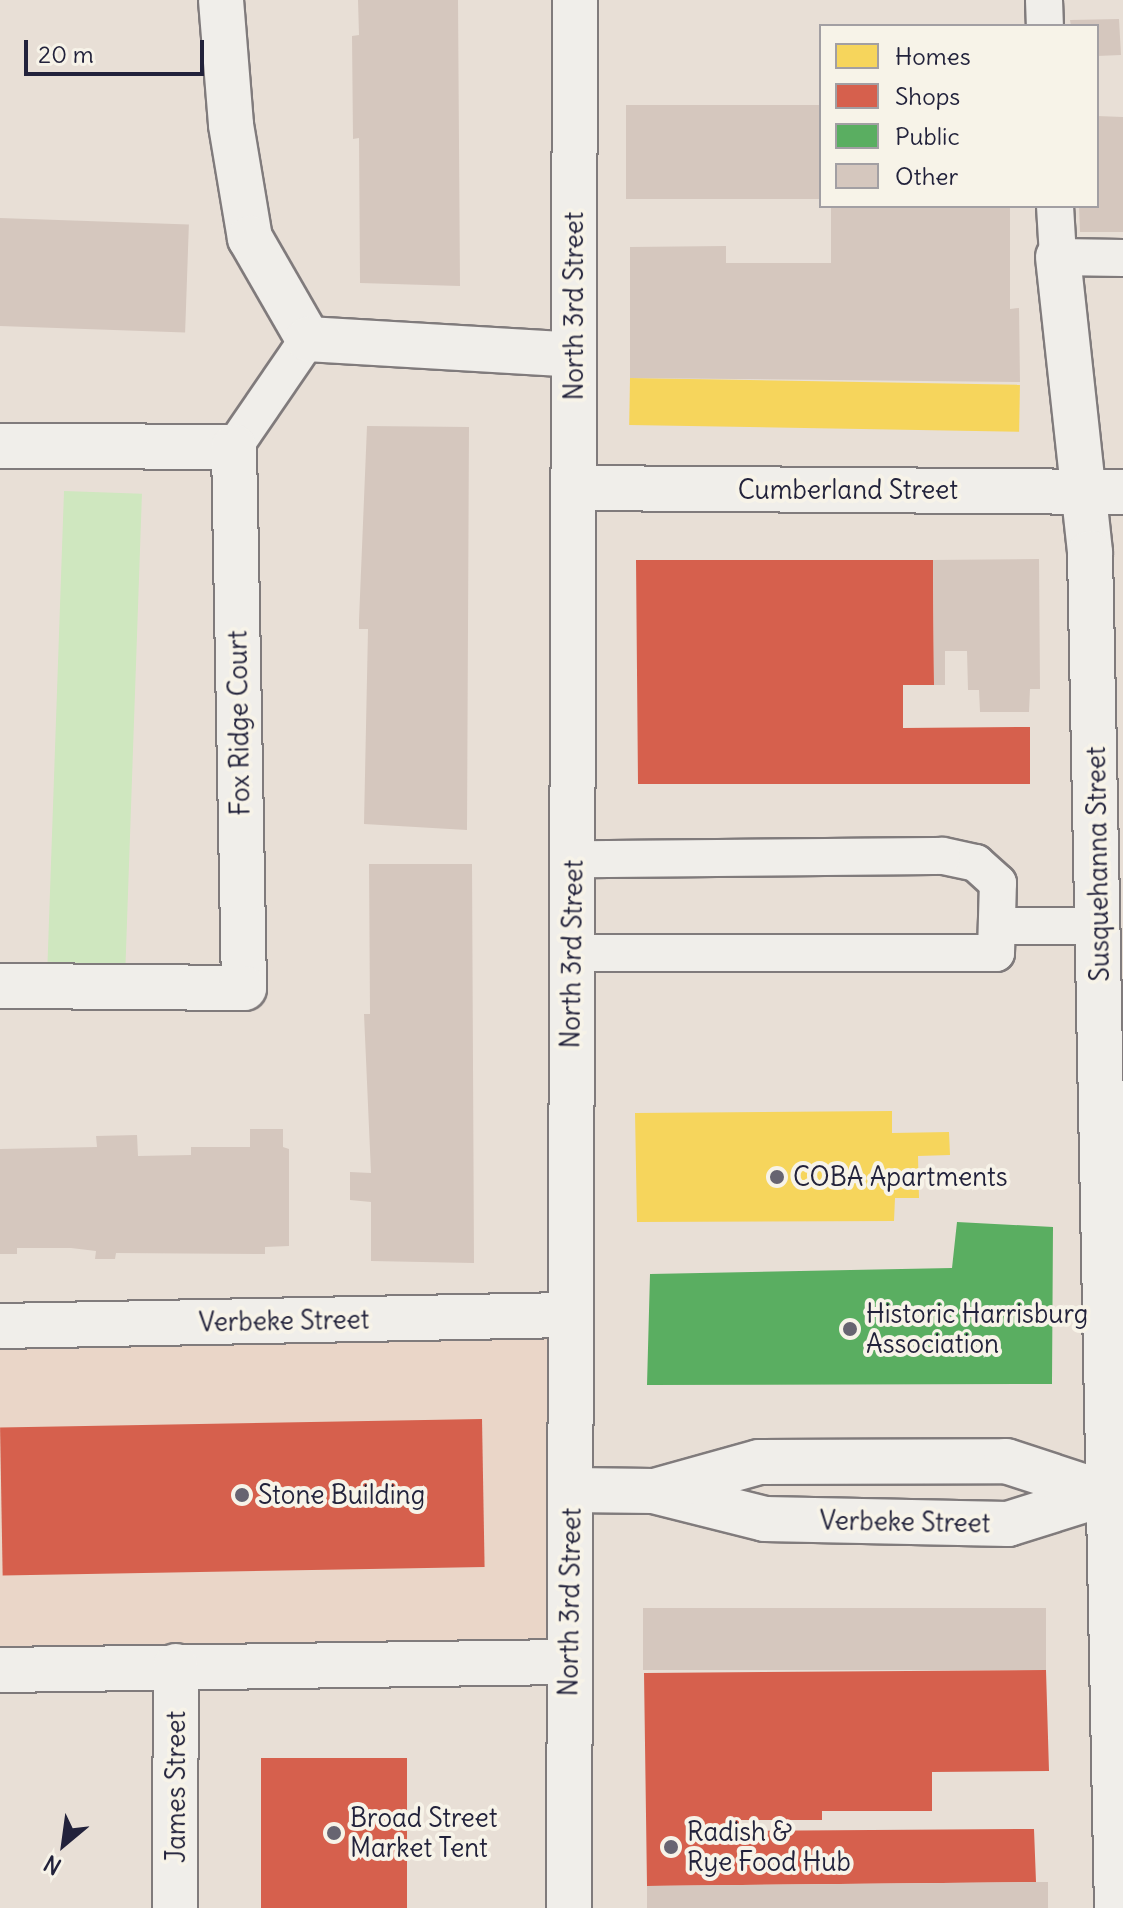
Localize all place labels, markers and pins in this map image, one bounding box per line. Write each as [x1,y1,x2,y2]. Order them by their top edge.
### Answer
place label: COBA Apartments [793,1161,1008,1193]
marker: COBA Apartments [768,1168,786,1186]
place label: Historic Harrisburg Association [866,1298,1088,1360]
marker: Historic Harrisburg Association [841,1320,859,1338]
place label: Stone Building [258,1479,425,1511]
marker: Stone Building [233,1486,251,1504]
place label: Broad Street Market Tent [350,1802,498,1864]
place label: Radish & Rye Food Hub [687,1816,851,1878]
marker: Broad Street Market Tent [325,1824,343,1842]
marker: Radish & Rye Food Hub [662,1838,680,1856]

